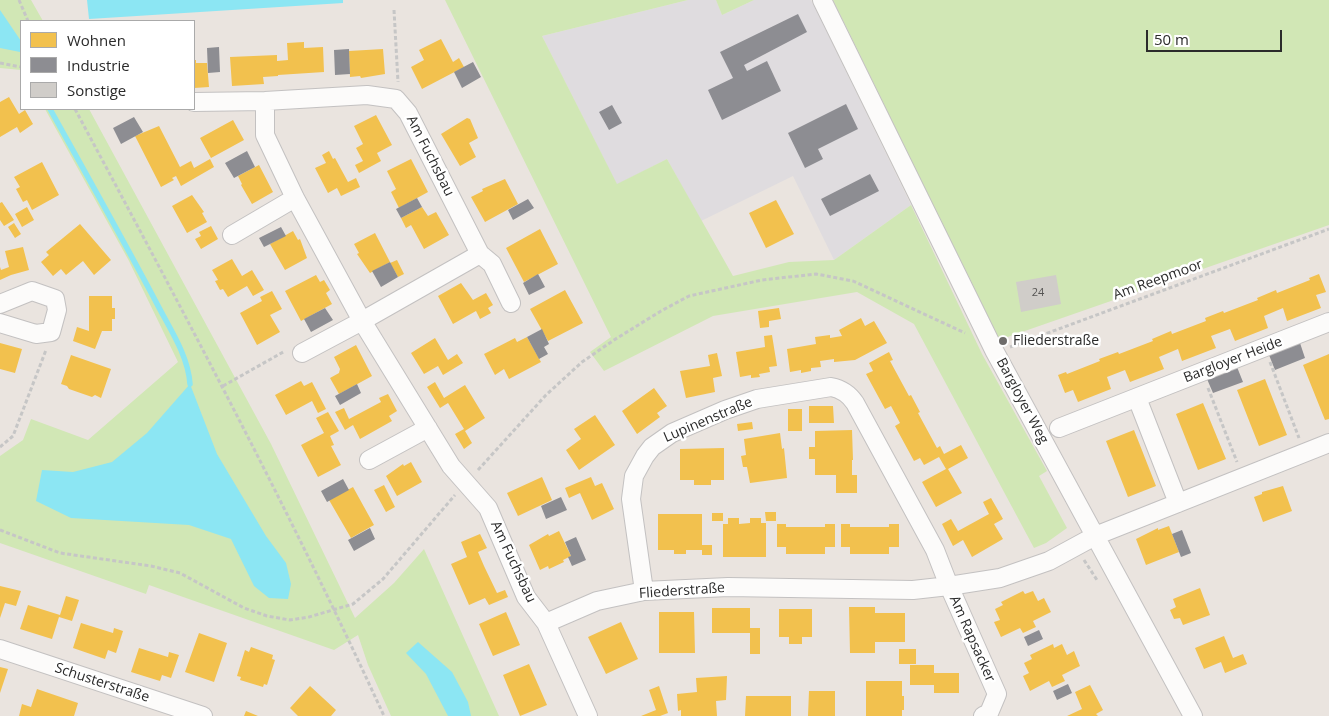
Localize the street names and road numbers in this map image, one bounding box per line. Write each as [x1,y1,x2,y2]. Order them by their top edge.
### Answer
street label: Am Fuchsbau [403,113,457,199]
street label: Am Reepmoor [1111,256,1205,304]
street label: Bargloyer Heide [1181,333,1285,387]
street label: Bargloyer Weg [992,355,1052,447]
street label: Lupinenstraße [661,394,755,446]
street label: Am Fuchsbau [487,519,539,605]
street label: Fliederstraße [638,580,726,602]
street label: Am Rapsacker [946,593,998,685]
street label: Schusterstraße [53,660,151,706]

